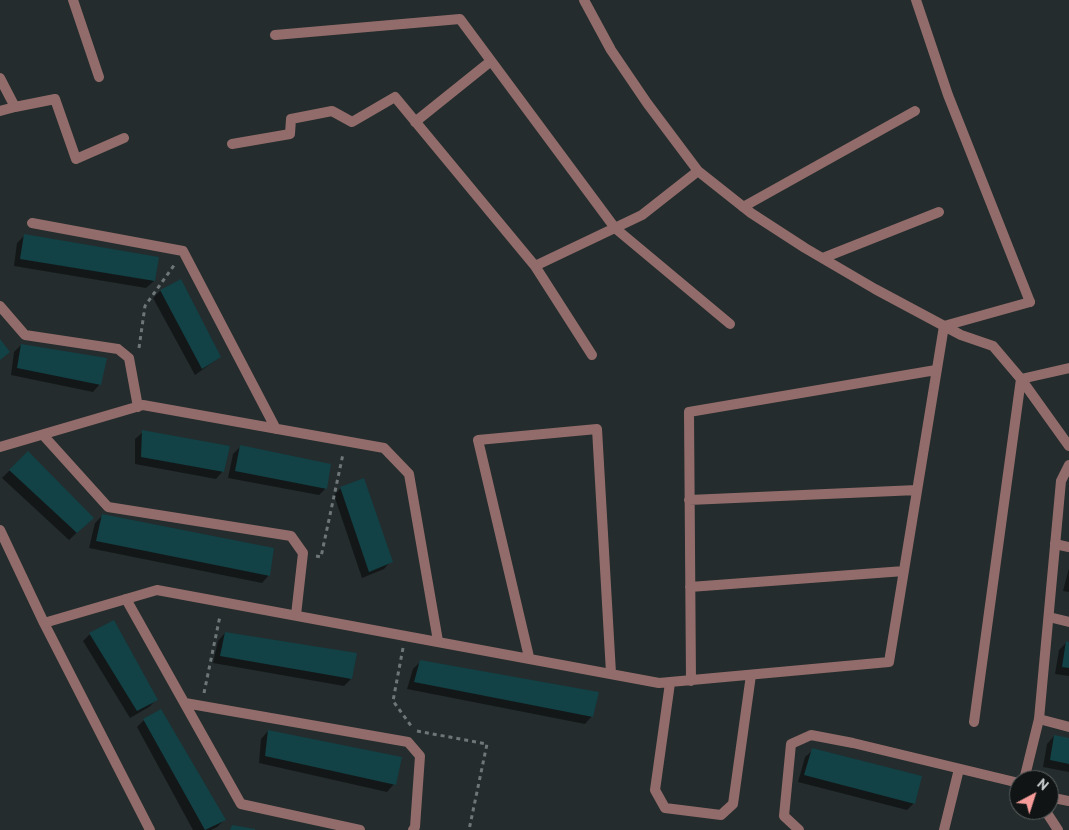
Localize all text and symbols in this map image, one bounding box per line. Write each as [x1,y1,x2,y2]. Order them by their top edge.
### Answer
north arrow [1009,770,1059,820]
text: N [1034,774,1052,794]

